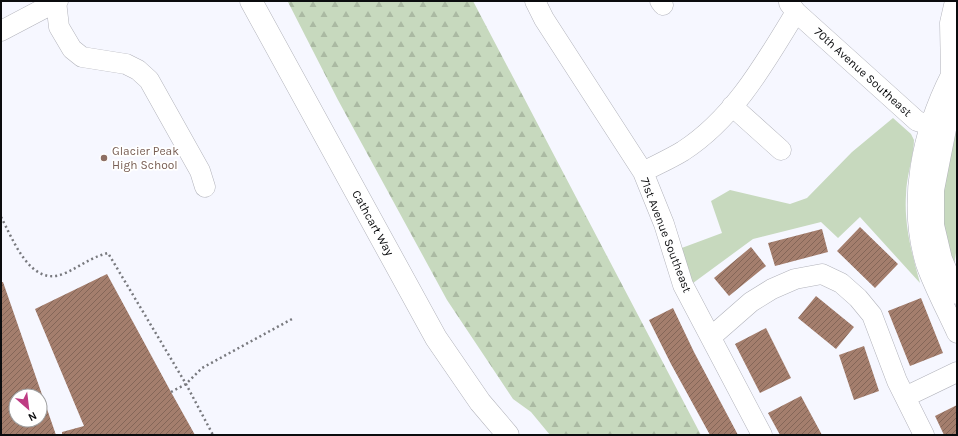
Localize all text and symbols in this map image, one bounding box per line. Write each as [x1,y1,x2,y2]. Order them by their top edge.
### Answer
street label: 70th Avenue Southeast [811,25,915,120]
place label: Glacier Peak High School [112,144,179,172]
marker: Glacier Peak High School [99,153,109,163]
street label: 71st Avenue Southeast [638,176,695,295]
street label: Cathcart Way [349,188,397,259]
north arrow [8,388,48,428]
text: N [26,409,39,424]

